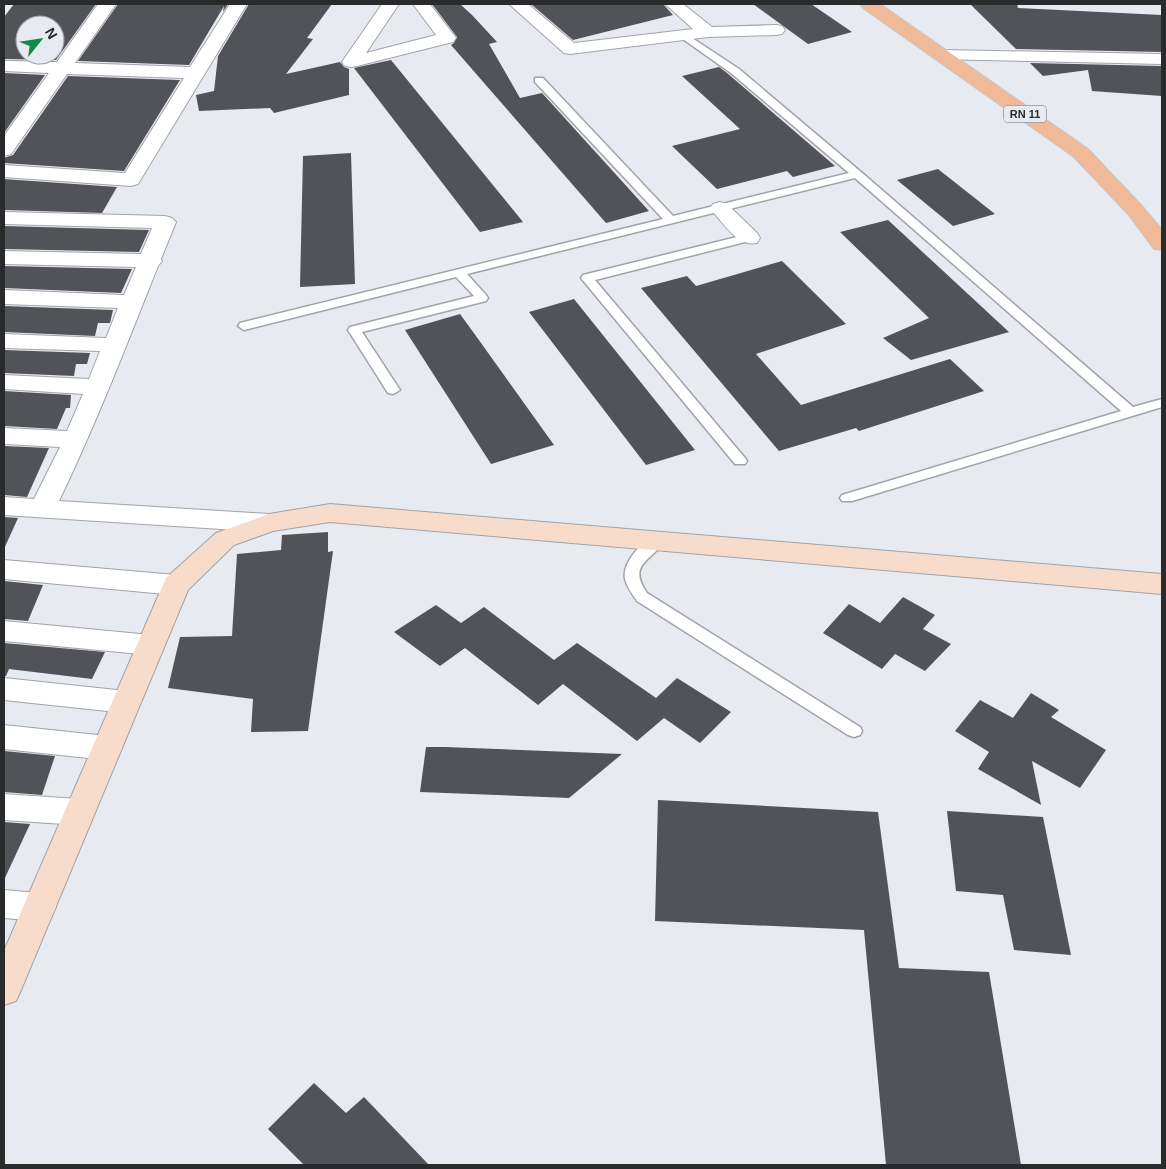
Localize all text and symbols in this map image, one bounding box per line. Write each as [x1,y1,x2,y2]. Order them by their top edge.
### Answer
north arrow [15,15,65,65]
text: N [42,25,61,42]
road number: RN 11 [1004,106,1046,122]

